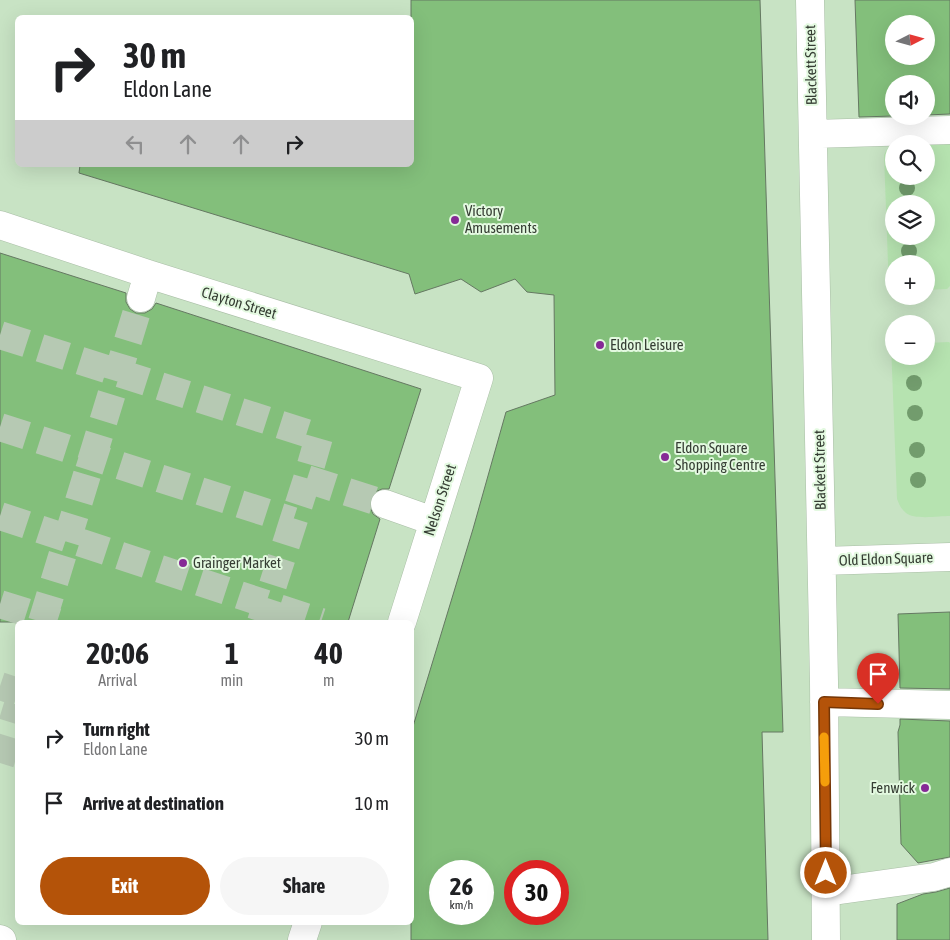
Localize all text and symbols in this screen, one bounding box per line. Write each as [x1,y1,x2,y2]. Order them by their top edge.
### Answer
north arrow [885,15,935,65]
map controls [885,15,935,365]
street label: Blackett Street [801,25,820,105]
icon: right [40,35,105,100]
text: 30 m [123,35,186,75]
button: sound [885,75,935,125]
text: Eldon Lane [123,76,212,102]
icon: left [121,130,149,158]
icon: ahead [174,130,202,158]
icon: ahead [227,130,255,158]
icon: right [280,130,308,158]
button: search [885,135,935,185]
button: layers [885,195,935,245]
place label: Victory Amusements [465,202,537,236]
marker: Victory Amusements [449,214,461,226]
button: + [885,255,935,305]
street label: Clayton Street [200,283,279,322]
button: − [885,315,935,365]
place label: Eldon Leisure [610,336,684,353]
marker: Eldon Leisure [594,339,606,351]
street label: Blackett Street [810,430,829,510]
place label: Eldon Square Shopping Centre [675,439,766,473]
marker: Eldon Square Shopping Centre [659,451,671,463]
street label: Nelson Street [420,462,459,538]
street label: Old Eldon Square [839,548,934,569]
place label: Grainger Market [193,554,281,571]
marker: Grainger Market [177,557,189,569]
text: 20:06 [86,636,149,670]
text: 1 [225,636,239,670]
text: 40 [315,636,343,670]
pin [857,653,899,704]
icon: arrive [864,660,892,688]
text: Arrival [98,671,137,689]
text: min [220,671,243,689]
text: m [323,671,334,689]
text: Turn right [83,718,150,740]
icon: right [40,724,68,752]
text: 30 m [355,727,389,749]
text: Eldon Lane [83,740,148,758]
place label: Fenwick [871,779,915,796]
marker: Fenwick [919,782,931,794]
icon: arrive [40,789,68,817]
text: Arrive at destination [83,792,224,814]
text: 10 m [355,792,389,814]
position arrow [799,846,851,898]
button: Exit [40,857,210,915]
button: Share [220,857,389,915]
speed limit sign: 30 [504,860,569,925]
text: 26 [450,872,473,900]
text: km/h [450,898,473,912]

